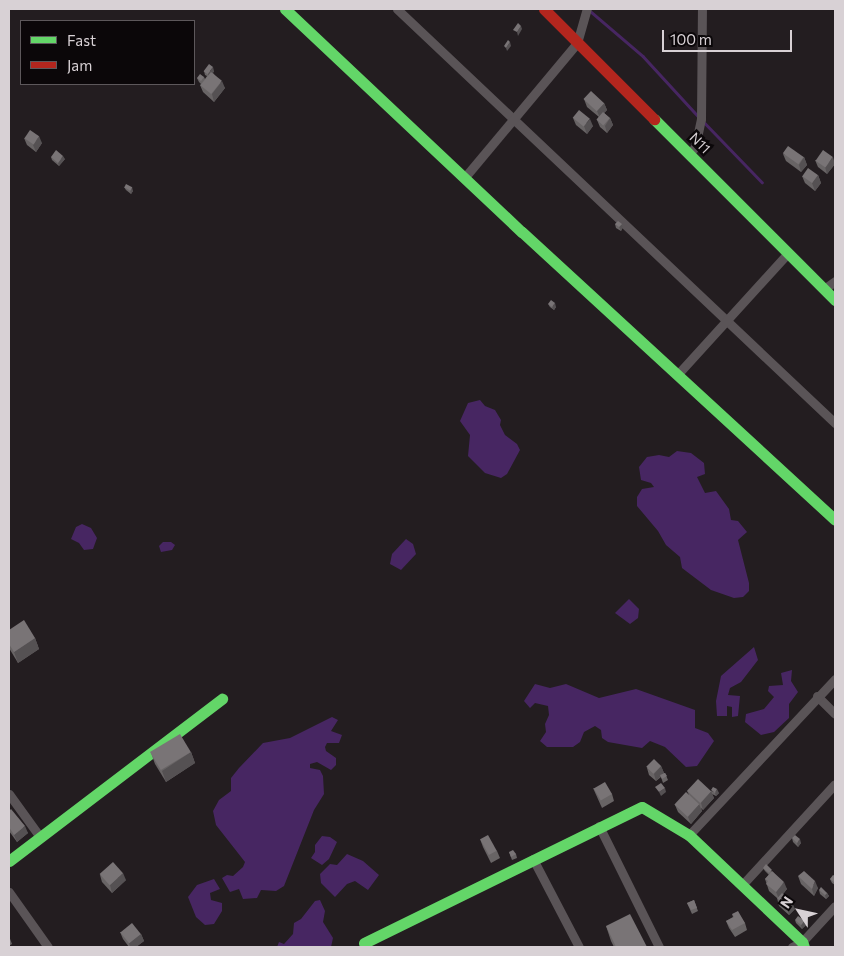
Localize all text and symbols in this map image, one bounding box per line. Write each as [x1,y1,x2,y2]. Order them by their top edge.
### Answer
legend [20,20,195,85]
scale bar [664,20,794,52]
text: 100 m [670,30,712,48]
text: Fast [67,31,96,49]
text: Jam [67,56,92,74]
street label: N11 [686,129,714,157]
north arrow [774,886,824,936]
text: N [776,893,796,911]

